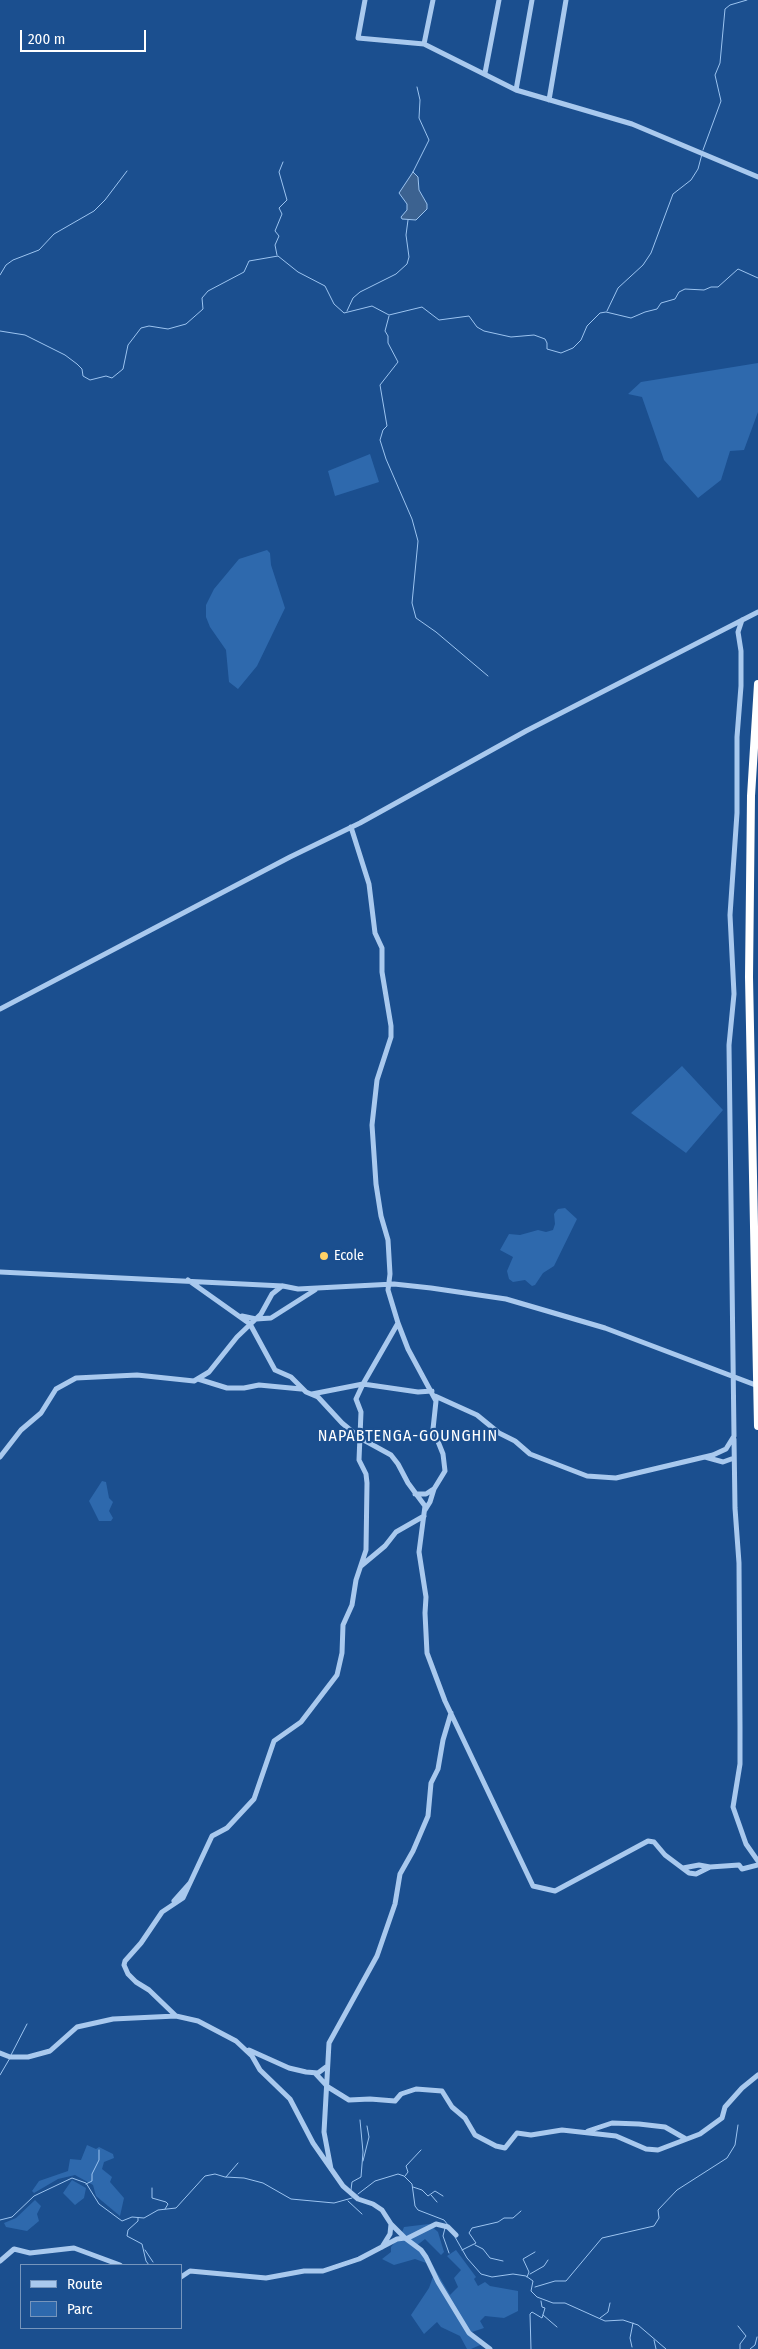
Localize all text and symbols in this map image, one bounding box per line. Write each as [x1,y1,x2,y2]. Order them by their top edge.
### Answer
scale bar [22,20,149,52]
text: 200 m [28,30,65,48]
place label: Ecole [334,1248,364,1264]
marker: Ecole [318,1250,330,1262]
district label: NAPABTENGA-GOUNGHIN [315,1427,501,1447]
legend [20,2264,182,2329]
text: Route [67,2275,103,2293]
text: Parc [67,2300,93,2318]

